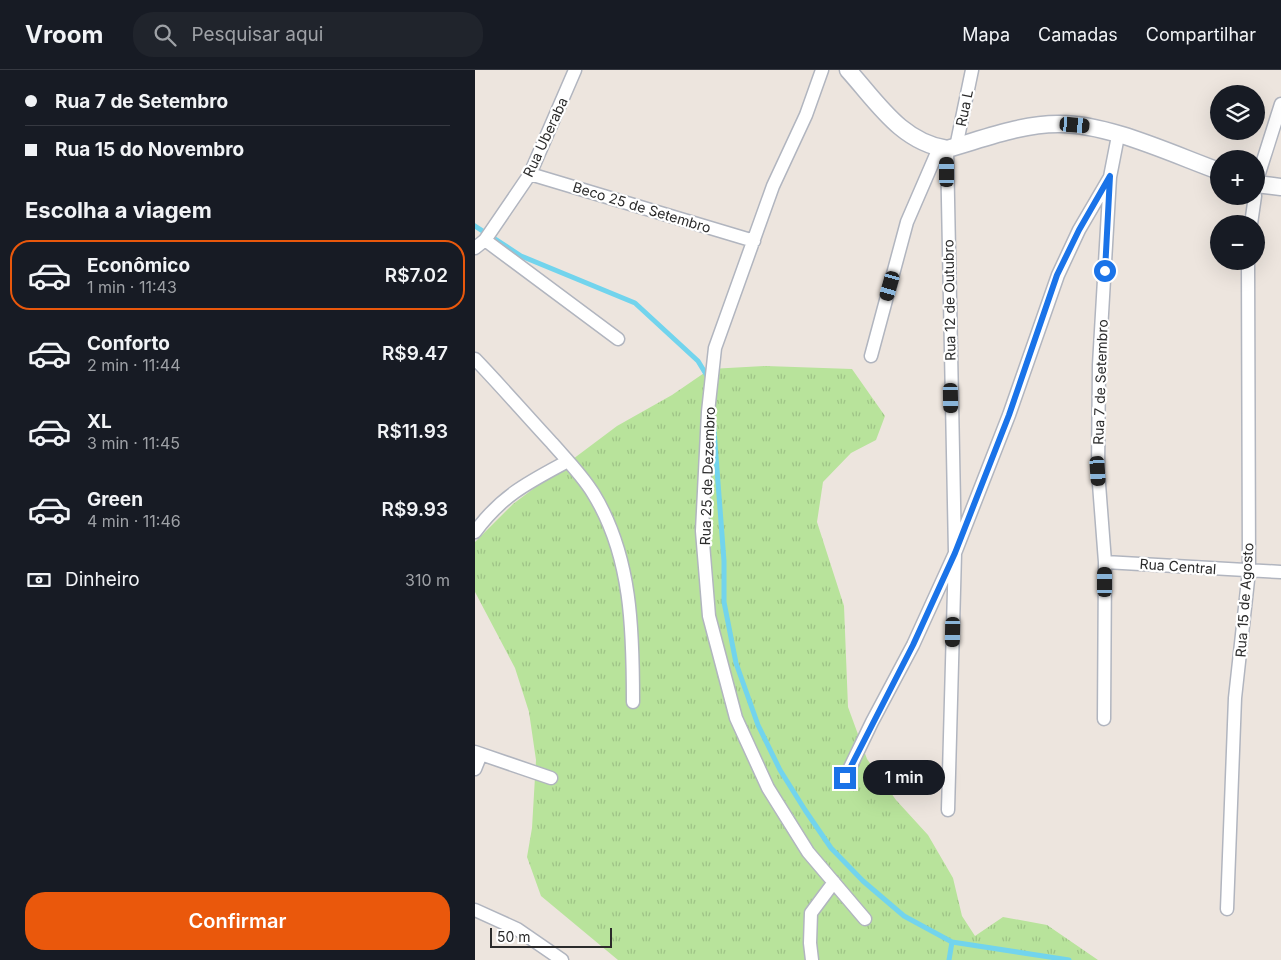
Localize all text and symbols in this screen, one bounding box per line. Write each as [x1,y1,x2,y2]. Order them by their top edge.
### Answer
search box [133,12,483,57]
text: Vroom [25,20,103,49]
icon: search [151,21,179,49]
text: Pesquisar aqui [191,23,323,46]
text: Mapa [962,24,1010,45]
text: Camadas [1038,24,1118,45]
text: Compartilhar [1146,24,1256,45]
map controls [1210,85,1265,270]
button: layers [1210,85,1265,140]
street label: Rua L [952,88,976,128]
text: Rua 7 de Setembro [55,90,228,113]
street label: Rua Uberaba [519,94,571,180]
car [1059,116,1090,134]
text: Rua 15 do Novembro [55,138,244,161]
button: + [1210,150,1265,205]
car [939,157,954,187]
street label: Beco 25 de Setembro [571,178,713,236]
text: Escolha a viagem [25,197,212,223]
button: − [1210,215,1265,270]
street label: Rua 12 de Outubro [939,239,959,361]
icon: car [27,253,72,298]
text: Econômico [87,254,190,277]
route start [1094,260,1116,282]
text: R$7.02 [385,264,448,287]
car [878,270,901,302]
text: 1 min · 11:43 [87,277,177,297]
street label: Rua 7 de Setembro [1089,319,1111,445]
icon: car [27,331,72,376]
text: Conforto [87,332,170,355]
text: R$9.47 [382,342,448,365]
text: 2 min · 11:44 [87,355,181,375]
car [943,383,958,413]
street label: Rua 25 de Dezembro [696,406,718,546]
icon: car [27,409,72,454]
text: XL [87,410,112,433]
text: R$11.93 [377,420,448,443]
text: 3 min · 11:45 [87,433,180,453]
car [1089,456,1106,486]
icon: car [27,487,72,532]
text: Green [87,488,143,511]
text: R$9.93 [382,498,448,521]
text: 4 min · 11:46 [87,511,181,531]
street label: Rua 15 de Agosto [1232,542,1256,658]
street label: Rua Central [1139,555,1217,577]
icon: cash [25,566,53,594]
car [1097,567,1112,597]
text: Dinheiro [65,568,140,591]
text: 310 m [405,570,450,590]
car [945,617,960,647]
callout: 1 min [863,760,945,796]
route end [834,767,856,789]
text: 1 min [884,767,924,787]
button: Confirmar [25,892,450,950]
scale bar [490,925,613,948]
text: 50 m [497,928,531,945]

